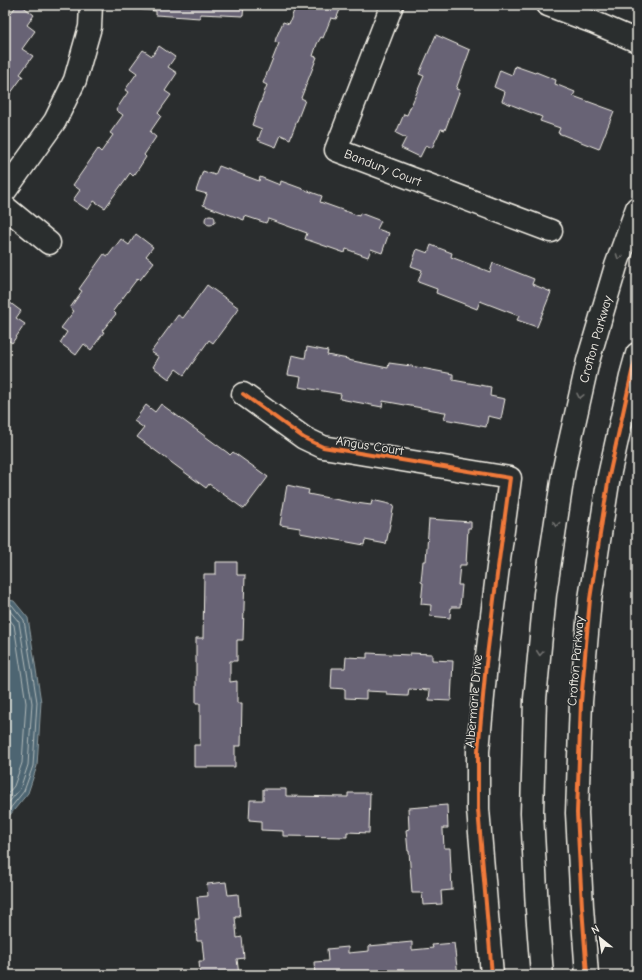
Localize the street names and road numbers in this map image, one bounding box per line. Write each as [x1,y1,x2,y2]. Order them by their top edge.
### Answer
street label: Bandury Court [342,146,425,189]
street label: Crofton Parkway [576,294,615,384]
street label: Angus Court [335,433,406,458]
street label: Crofton Parkway [564,615,587,707]
street label: Albermarle Drive [462,653,485,748]

